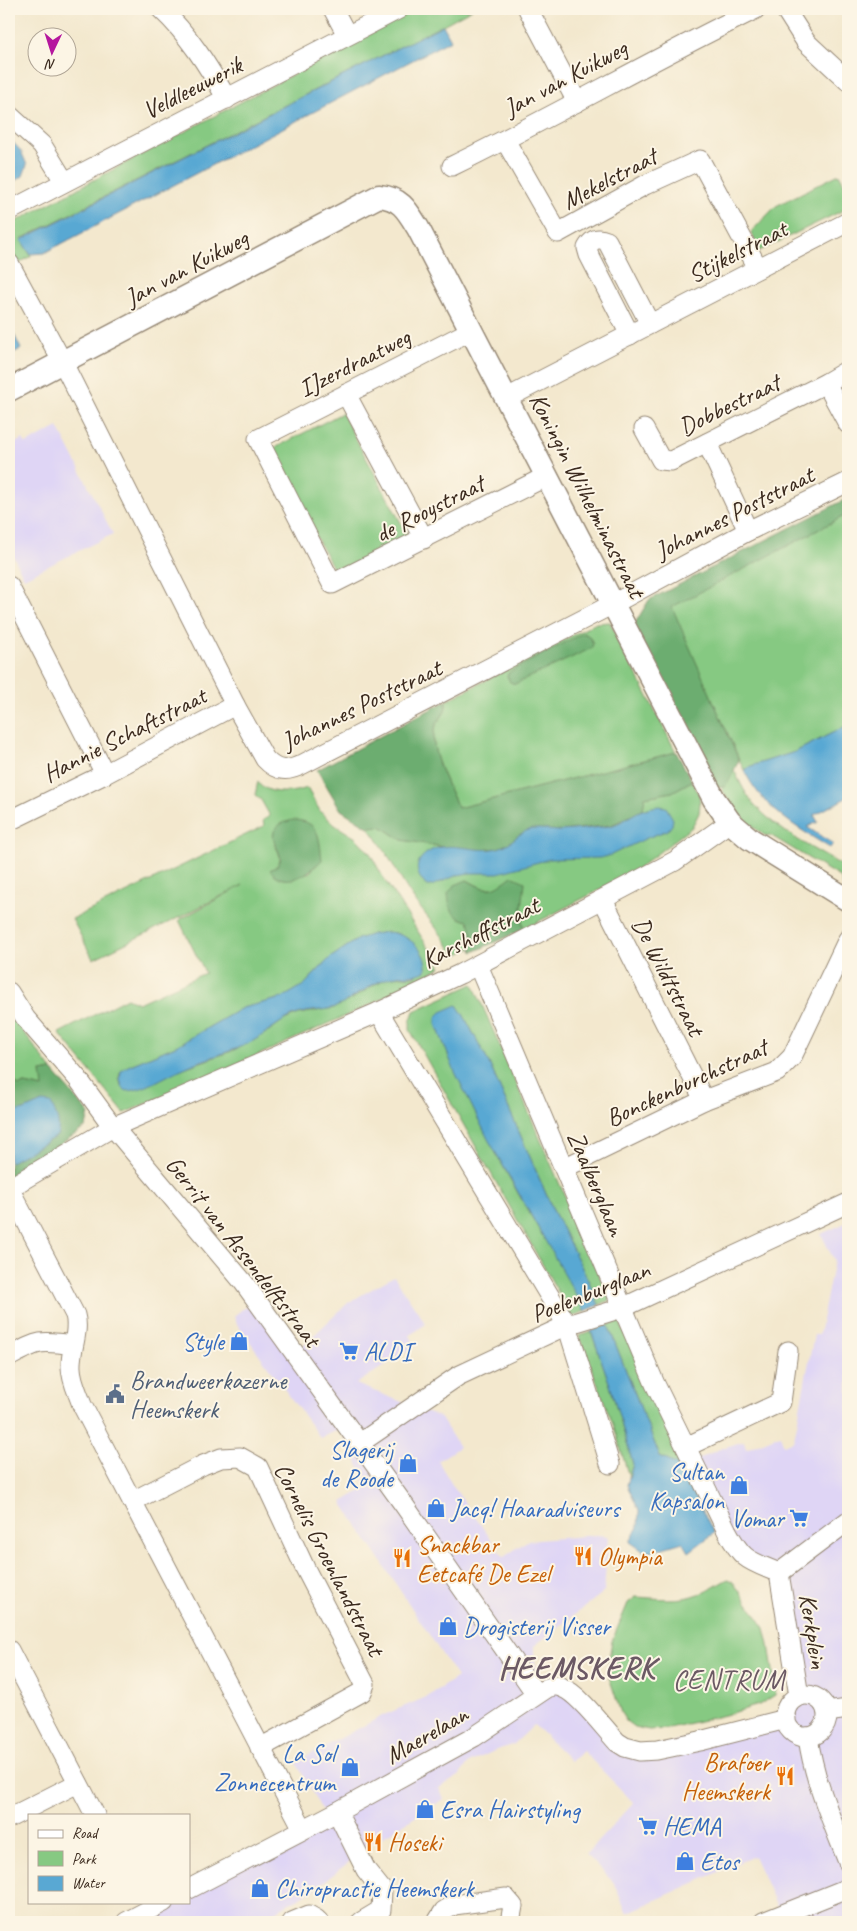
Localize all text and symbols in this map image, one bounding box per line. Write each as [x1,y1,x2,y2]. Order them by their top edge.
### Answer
north arrow [28,28,78,78]
street label: Jan van Kuikweg [497,31,635,124]
street label: Veldleeuwerik [137,48,249,127]
text: N [44,56,56,73]
street label: Mekelstraat [557,139,666,217]
street label: Stijkelstraat [682,212,795,291]
street label: Jan van Kuikweg [118,221,256,314]
street label: IJzerdraatweg [293,321,417,405]
street label: Dobbestraat [674,365,789,443]
street label: Koningin Wilhelminastraat [522,388,654,606]
street label: Johannes Poststraat [649,458,822,567]
street label: de Rooystraat [369,466,493,550]
street label: Johannes Poststraat [275,651,449,758]
street label: Hannie Schaftstraat [37,679,214,790]
street label: Karshoffstraat [416,888,547,976]
street label: De Wildtstraat [625,912,713,1044]
street label: Bonckenburchstraat [600,1030,776,1134]
street label: Zaalberglaan [560,1126,633,1242]
street label: Gerrit van Assendelftstraat [159,1150,330,1356]
street label: Poelenburglaan [526,1253,655,1330]
place label: Style [182,1326,226,1358]
shop icon: Style [228,1330,250,1352]
place label: ALDI [364,1336,416,1368]
supermarket icon: ALDI [338,1340,360,1362]
place label: Brandweerkazerne Heemskerk [130,1365,288,1426]
public building icon: Brandweerkazerne Heemskerk [104,1383,126,1405]
place label: Slagerij de Roode [320,1434,396,1495]
shop icon: Slagerij de Roode [397,1452,419,1474]
place label: Sultan Kapsalon [649,1456,726,1517]
street label: Cornelis Groenlandstraat [267,1458,393,1664]
shop icon: Sultan Kapsalon [728,1474,750,1496]
place label: Jacq! Haaradviseurs [450,1493,622,1525]
shop icon: Jacq! Haaradviseurs [425,1497,447,1519]
place label: Vomar [731,1503,786,1535]
supermarket icon: Vomar [788,1507,810,1529]
place label: Snackbar Eetcafé De Ezel [417,1529,554,1590]
place label: Olympia [598,1541,664,1573]
restaurant icon: Olympia [572,1545,594,1567]
restaurant icon: Snackbar Eetcafé De Ezel [391,1547,413,1569]
street label: Kerkplein [791,1591,835,1672]
place label: Drogisterij Visser [463,1611,612,1643]
shop icon: Drogisterij Visser [437,1615,459,1637]
district label: HEEMSKERK [498,1649,660,1687]
district label: CENTRUM [673,1662,787,1697]
street label: Maerelaan [379,1697,475,1771]
place label: La Sol Zonnecentrum [214,1738,340,1799]
place label: Brafoer Heemskerk [682,1747,772,1808]
shop icon: La Sol Zonnecentrum [339,1756,361,1778]
restaurant icon: Brafoer Heemskerk [774,1765,796,1787]
place label: Esra Hairstyling [440,1794,582,1826]
shop icon: Esra Hairstyling [414,1798,436,1820]
place label: HEMA [663,1811,721,1843]
legend [28,1814,190,1904]
supermarket icon: HEMA [637,1815,659,1837]
text: Road [72,1824,99,1843]
place label: Hoseki [388,1827,445,1859]
restaurant icon: Hoseki [362,1831,384,1853]
place label: Etos [700,1846,741,1878]
text: Park [72,1850,97,1869]
shop icon: Etos [674,1850,696,1872]
place label: Chiropractie Heemskerk [275,1873,476,1905]
text: Water [72,1874,106,1893]
shop icon: Chiropractie Heemskerk [249,1877,271,1899]

